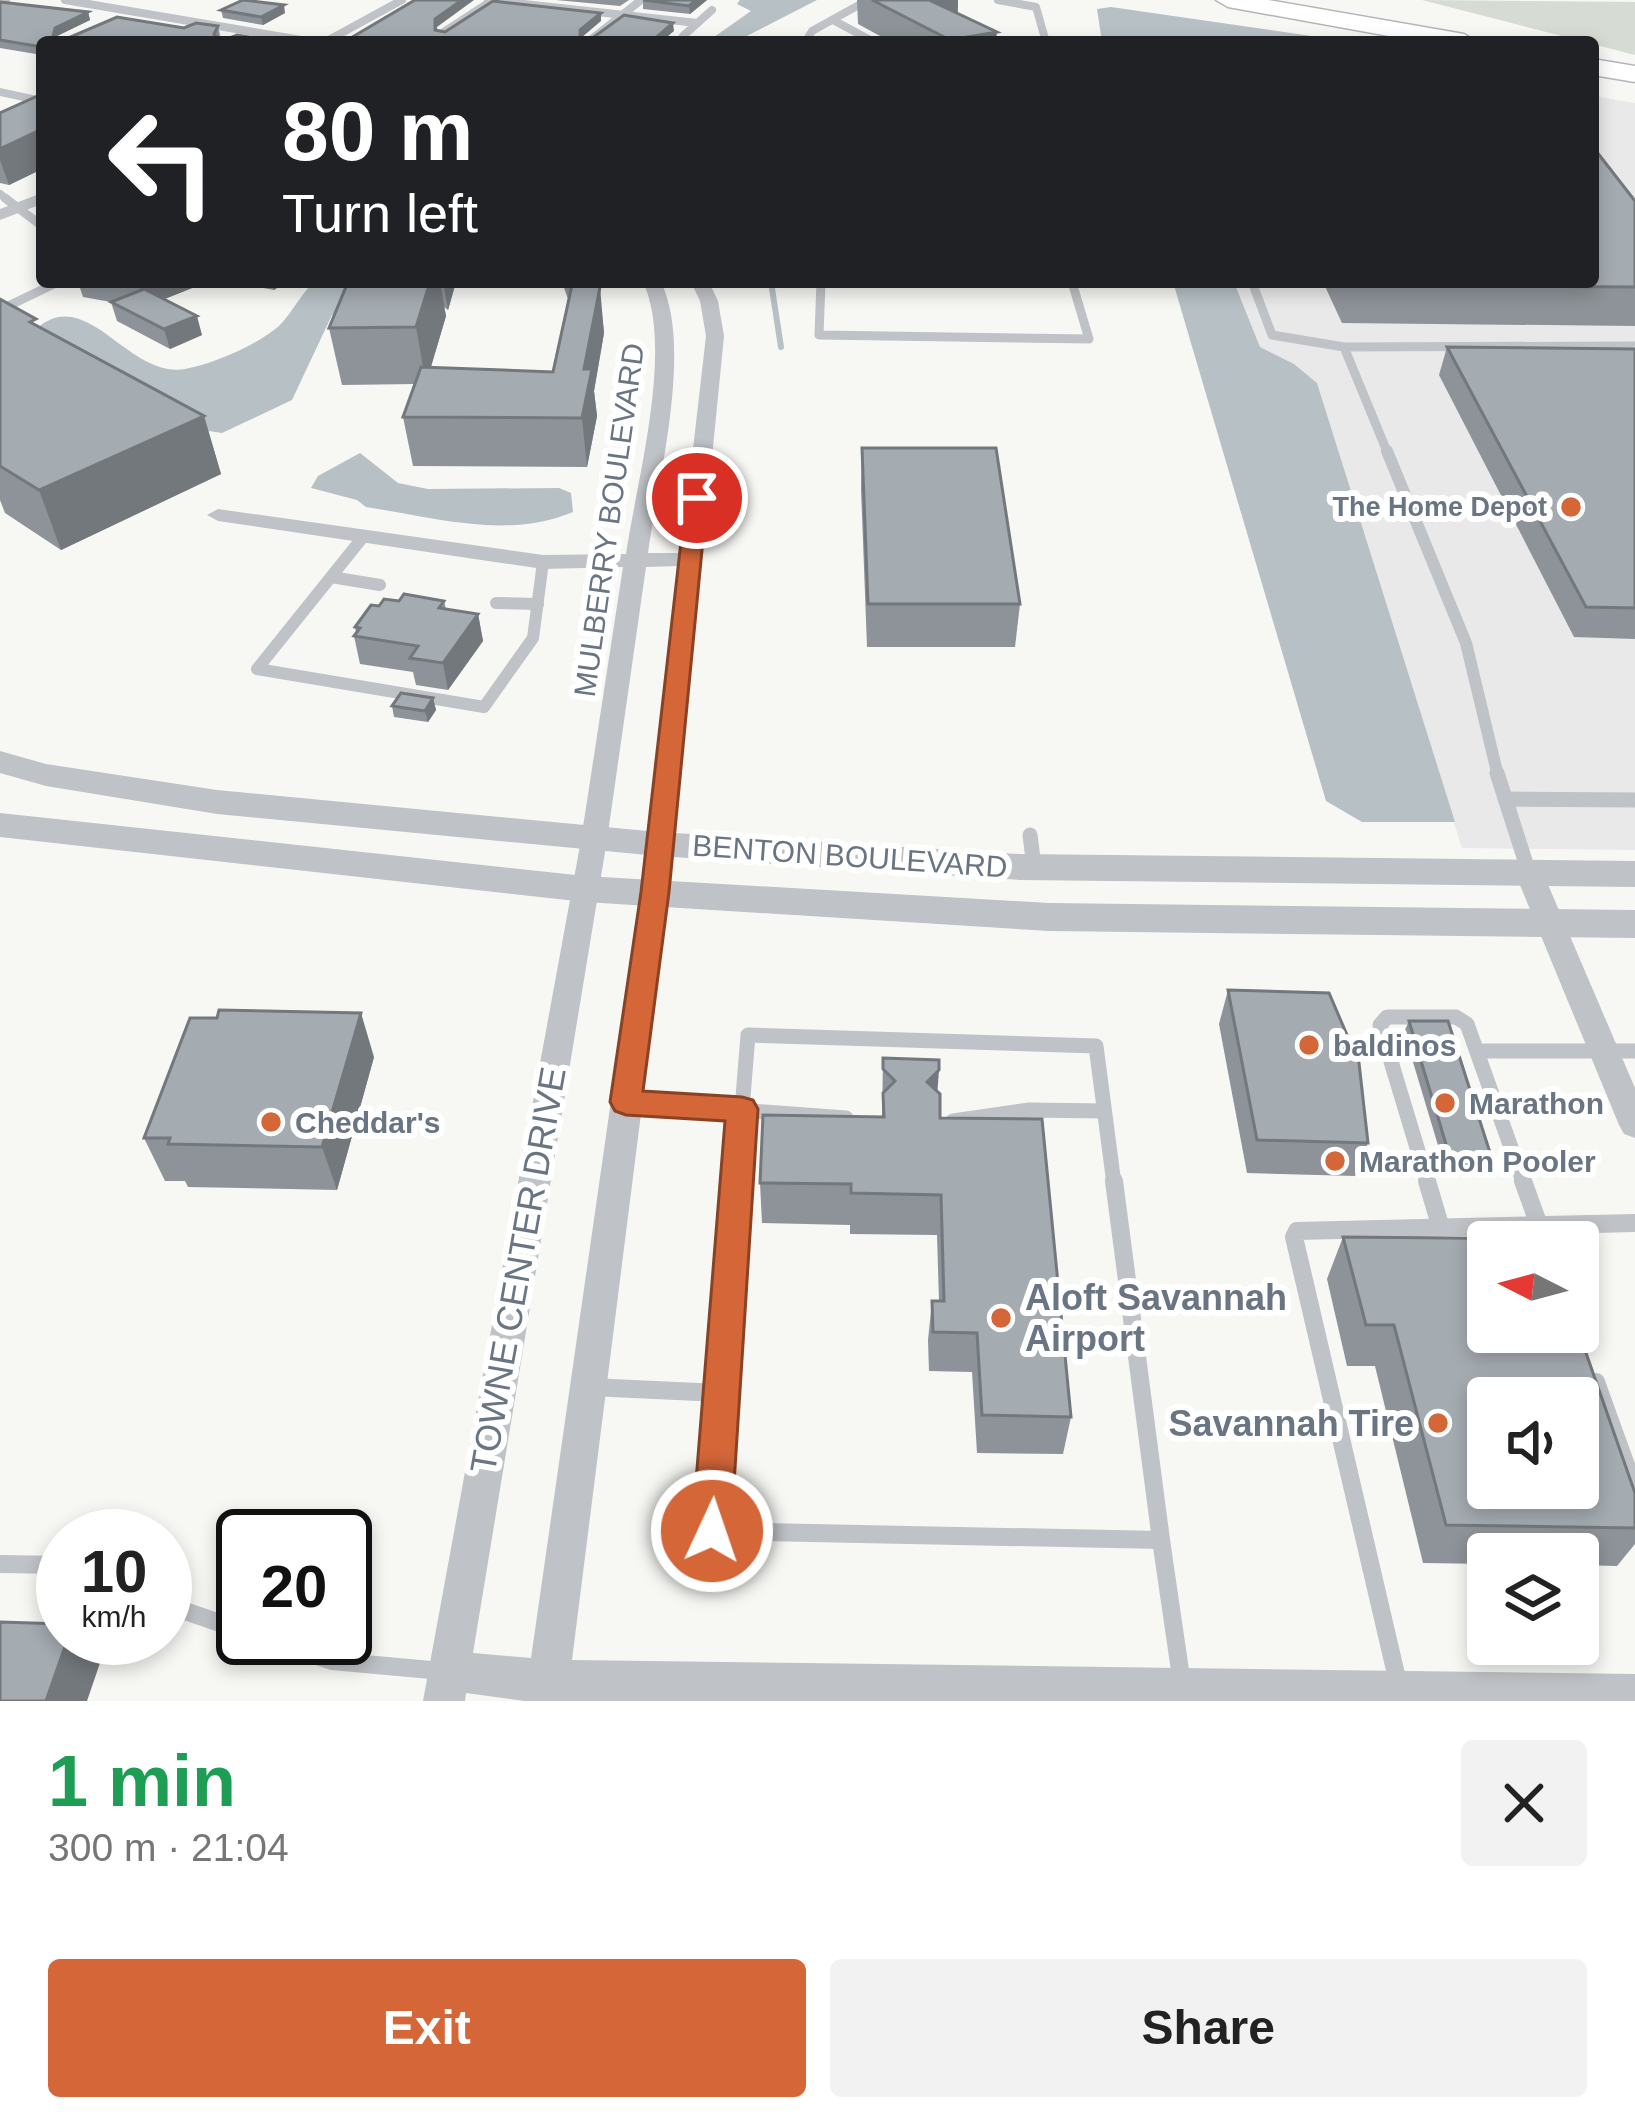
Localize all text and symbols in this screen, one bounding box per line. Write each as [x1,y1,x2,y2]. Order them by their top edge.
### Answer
icon: left [84,84,240,240]
text: 80 m [282,84,473,178]
text: Turn left [282,183,478,243]
street label: MULBERRY BOULEVARD [568,341,650,699]
pin [646,447,748,549]
icon: arrive [664,465,730,531]
place label: The Home Depot [1332,492,1547,522]
marker: The Home Depot [1558,494,1584,520]
street label: BENTON BOULEVARD [691,829,1009,883]
place label: baldinos [1333,1029,1456,1062]
marker: baldinos [1296,1032,1322,1058]
street label: TOWNE CENTER DRIVE [462,1064,574,1476]
place label: Marathon [1469,1087,1604,1120]
marker: Marathon [1432,1090,1458,1116]
place label: Cheddar's [295,1106,441,1139]
marker: Cheddar's [258,1109,284,1135]
place label: Marathon Pooler [1359,1145,1596,1178]
marker: Marathon Pooler [1322,1148,1348,1174]
north arrow [1467,1221,1599,1353]
map controls [1467,1221,1599,1665]
place label: Aloft Savannah Airport [1025,1277,1287,1359]
marker: Aloft Savannah Airport [988,1305,1014,1331]
button: sound [1467,1377,1599,1509]
place label: Savannah Tire [1169,1403,1414,1444]
marker: Savannah Tire [1425,1410,1451,1436]
position arrow [649,1468,775,1594]
speed limit sign: 20 [216,1509,372,1665]
button: layers [1467,1533,1599,1665]
text: 10 [81,1538,147,1605]
text: km/h [81,1600,147,1633]
button: close [1461,1740,1587,1866]
text: 1 min [48,1741,236,1821]
text: 300 m · 21:04 [48,1826,289,1869]
button: Exit [48,1959,806,2097]
button: Share [830,1959,1587,2097]

